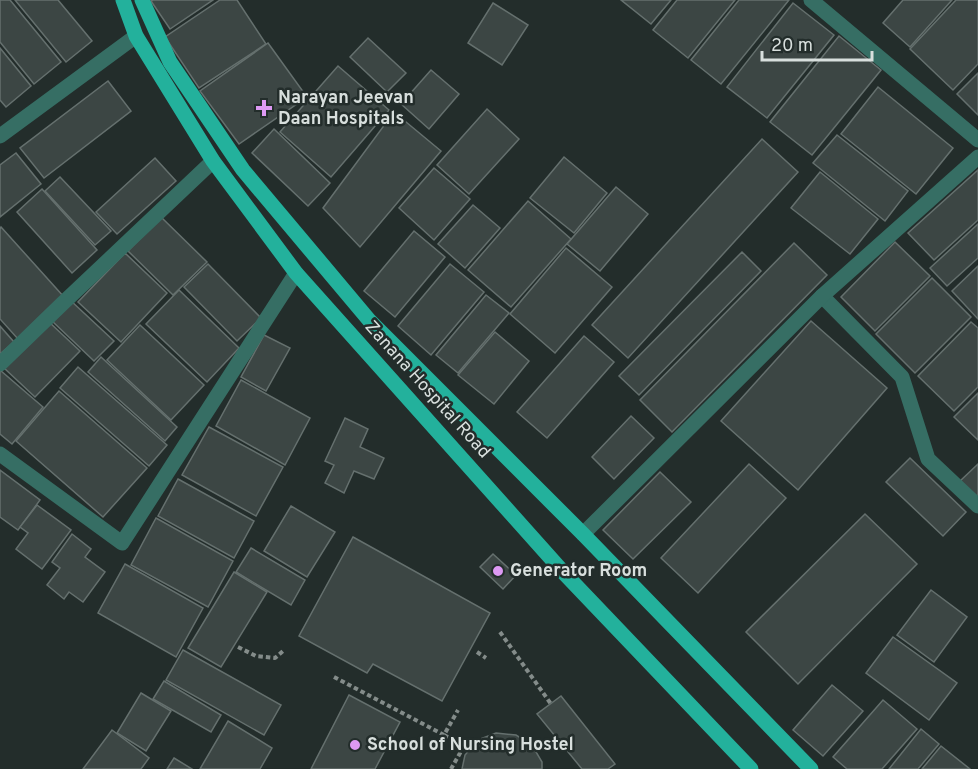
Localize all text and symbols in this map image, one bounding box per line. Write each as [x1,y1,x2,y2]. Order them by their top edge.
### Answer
scale bar [762,24,872,62]
text: 20 m [771,35,813,58]
place label: Narayan Jeevan Daan Hospitals [278,87,414,131]
marker: Narayan Jeevan Daan Hospitals [255,99,273,117]
street label: Zanana Hospital Road [359,316,495,464]
place label: Generator Room [510,560,647,583]
marker: Generator Room [491,564,505,578]
place label: School of Nursing Hostel [367,734,574,757]
marker: School of Nursing Hostel [348,738,362,752]

